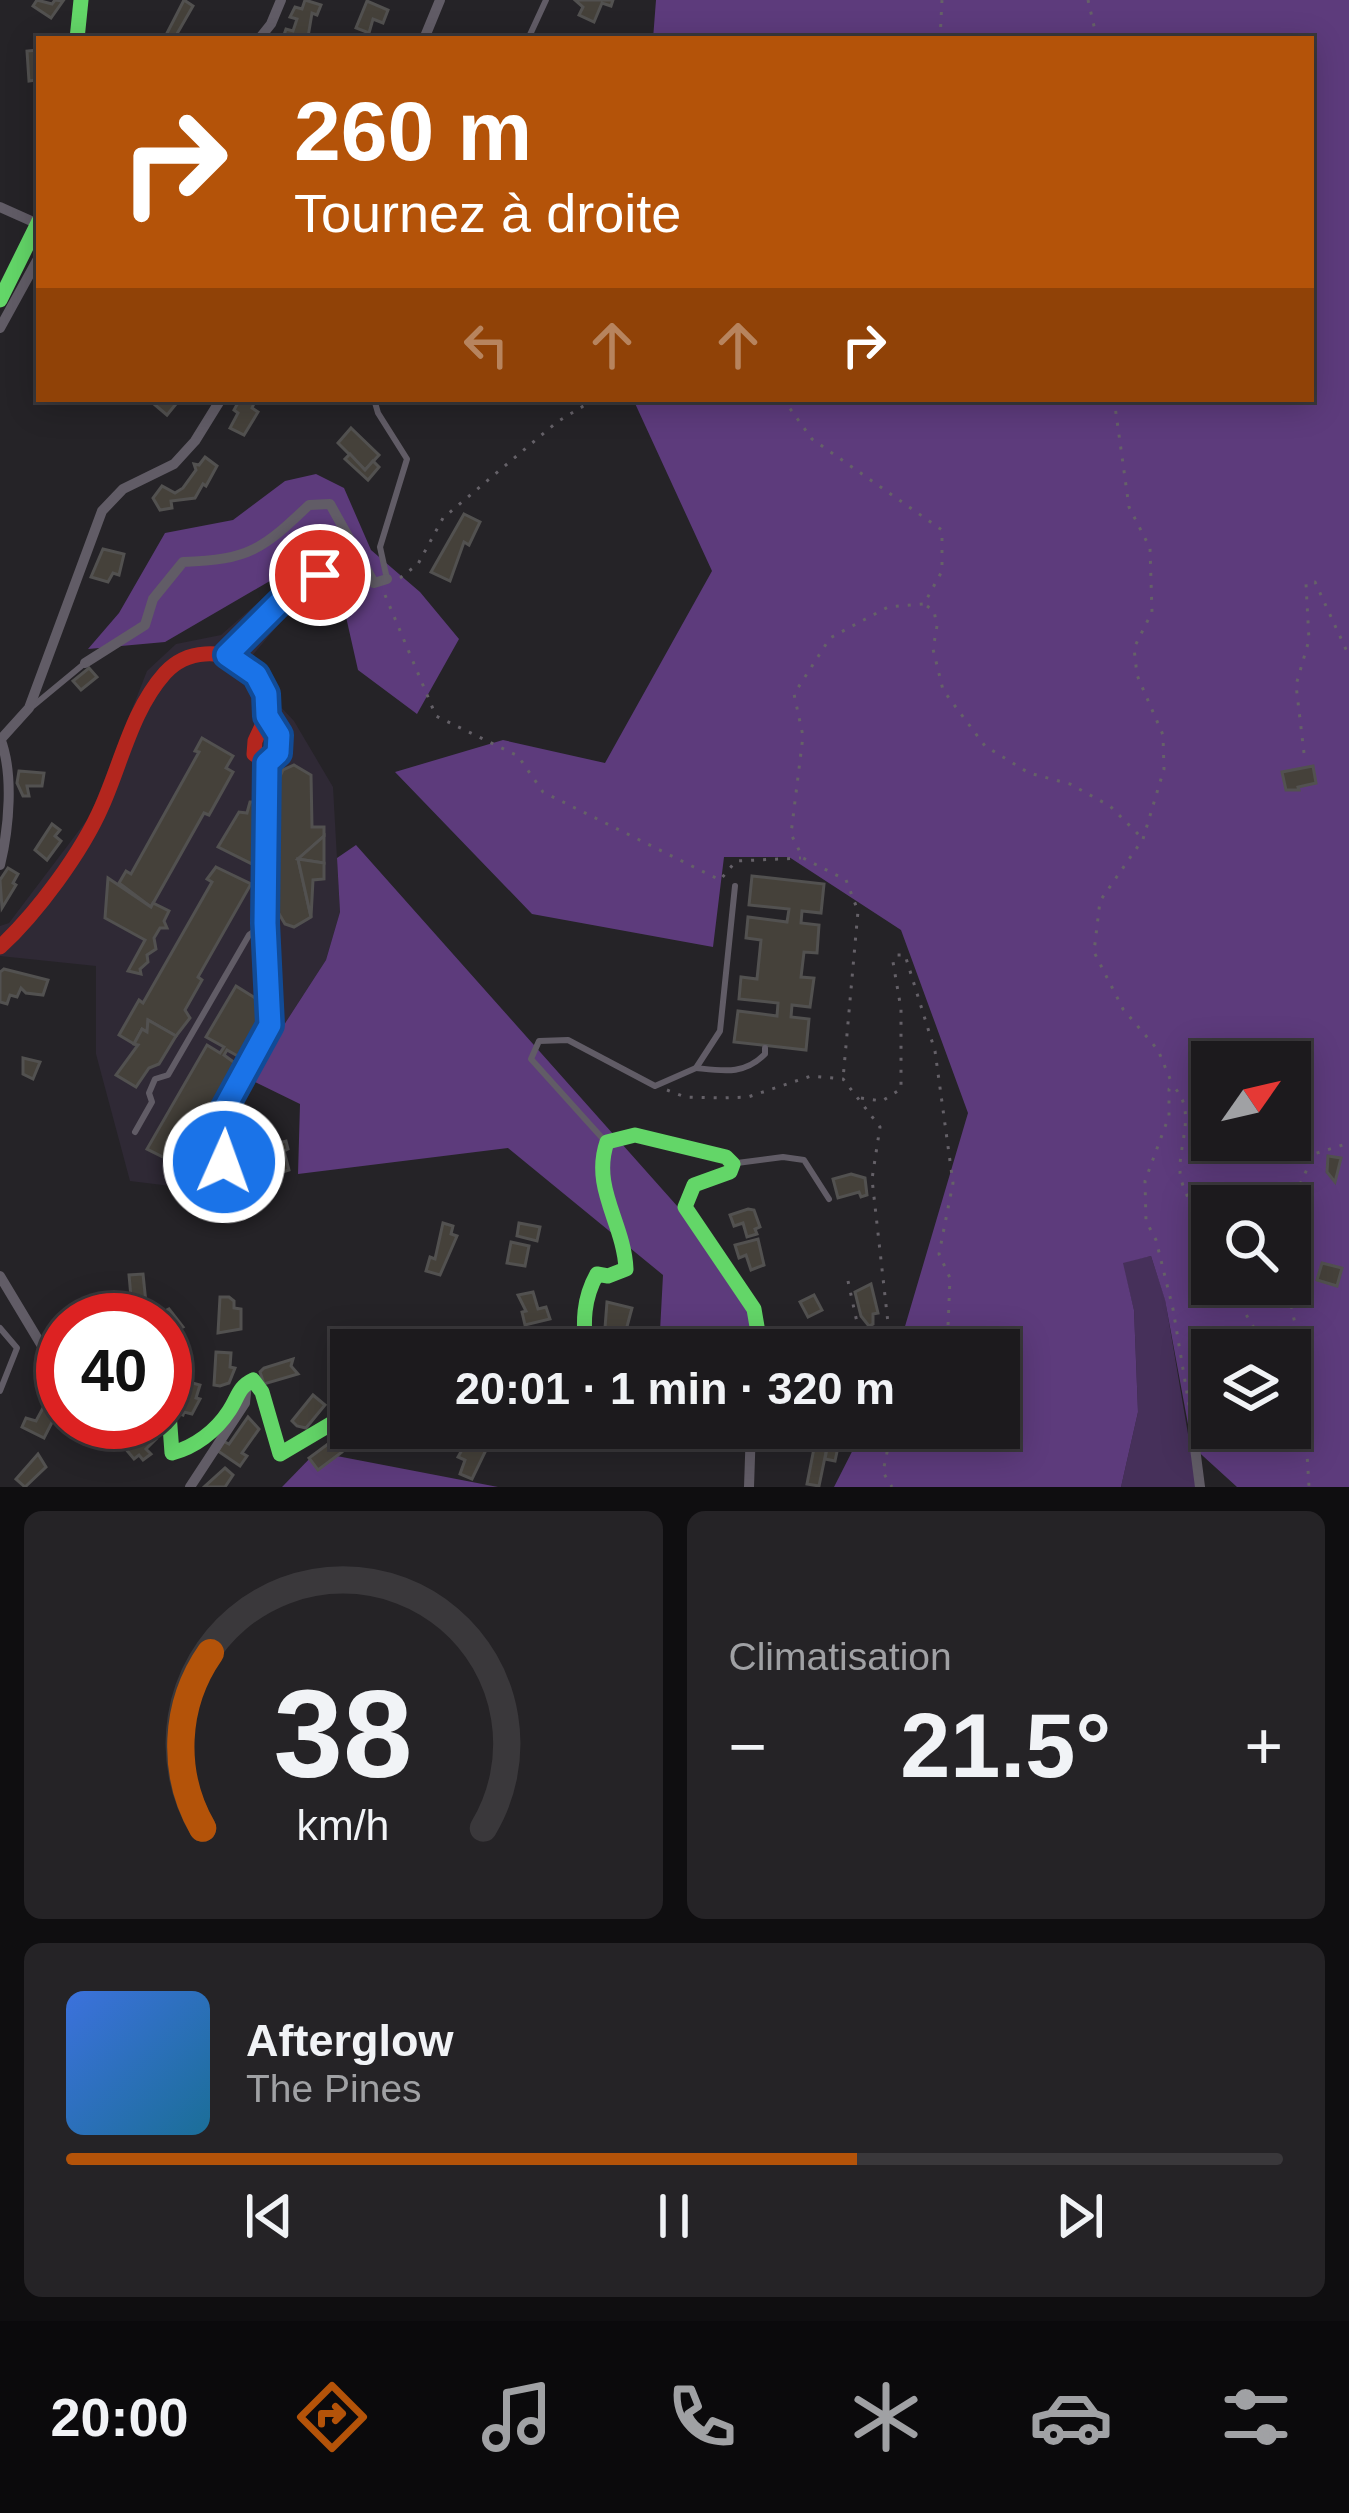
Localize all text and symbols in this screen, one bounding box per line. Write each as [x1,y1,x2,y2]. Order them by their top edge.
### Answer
icon: right [96,84,252,240]
text: 260 m [294,84,532,178]
text: Tournez à droite [294,183,681,243]
icon: left [453,312,519,378]
icon: ahead [579,312,645,378]
icon: ahead [705,312,771,378]
icon: right [831,312,897,378]
pin [269,524,371,626]
icon: arrive [287,542,353,608]
north arrow [1191,1041,1311,1161]
map controls [1191,1041,1311,1449]
position arrow [161,1099,287,1225]
button: search [1191,1185,1311,1305]
speed limit sign: 40 [36,1293,192,1449]
button: layers [1191,1329,1311,1449]
text: 20:01 · 1 min · 320 m [455,1363,895,1414]
text: Climatisation [729,1635,952,1678]
text: 38 [274,1664,413,1803]
text: 21.5° [900,1696,1111,1796]
text: − [729,1709,767,1783]
text: + [1244,1709,1283,1783]
text: km/h [297,1801,390,1849]
text: Afterglow [246,2015,454,2066]
text: The Pines [246,2067,422,2110]
icon: previous [236,2183,302,2249]
icon: pause [641,2183,707,2249]
icon: next [1047,2183,1113,2249]
icon: directions [290,2375,374,2459]
icon: music [475,2375,559,2459]
icon: phone [660,2375,744,2459]
icon: climate [844,2375,928,2459]
icon: car [1029,2375,1113,2459]
icon: filters [1214,2375,1298,2459]
text: 20:00 [50,2387,189,2447]

